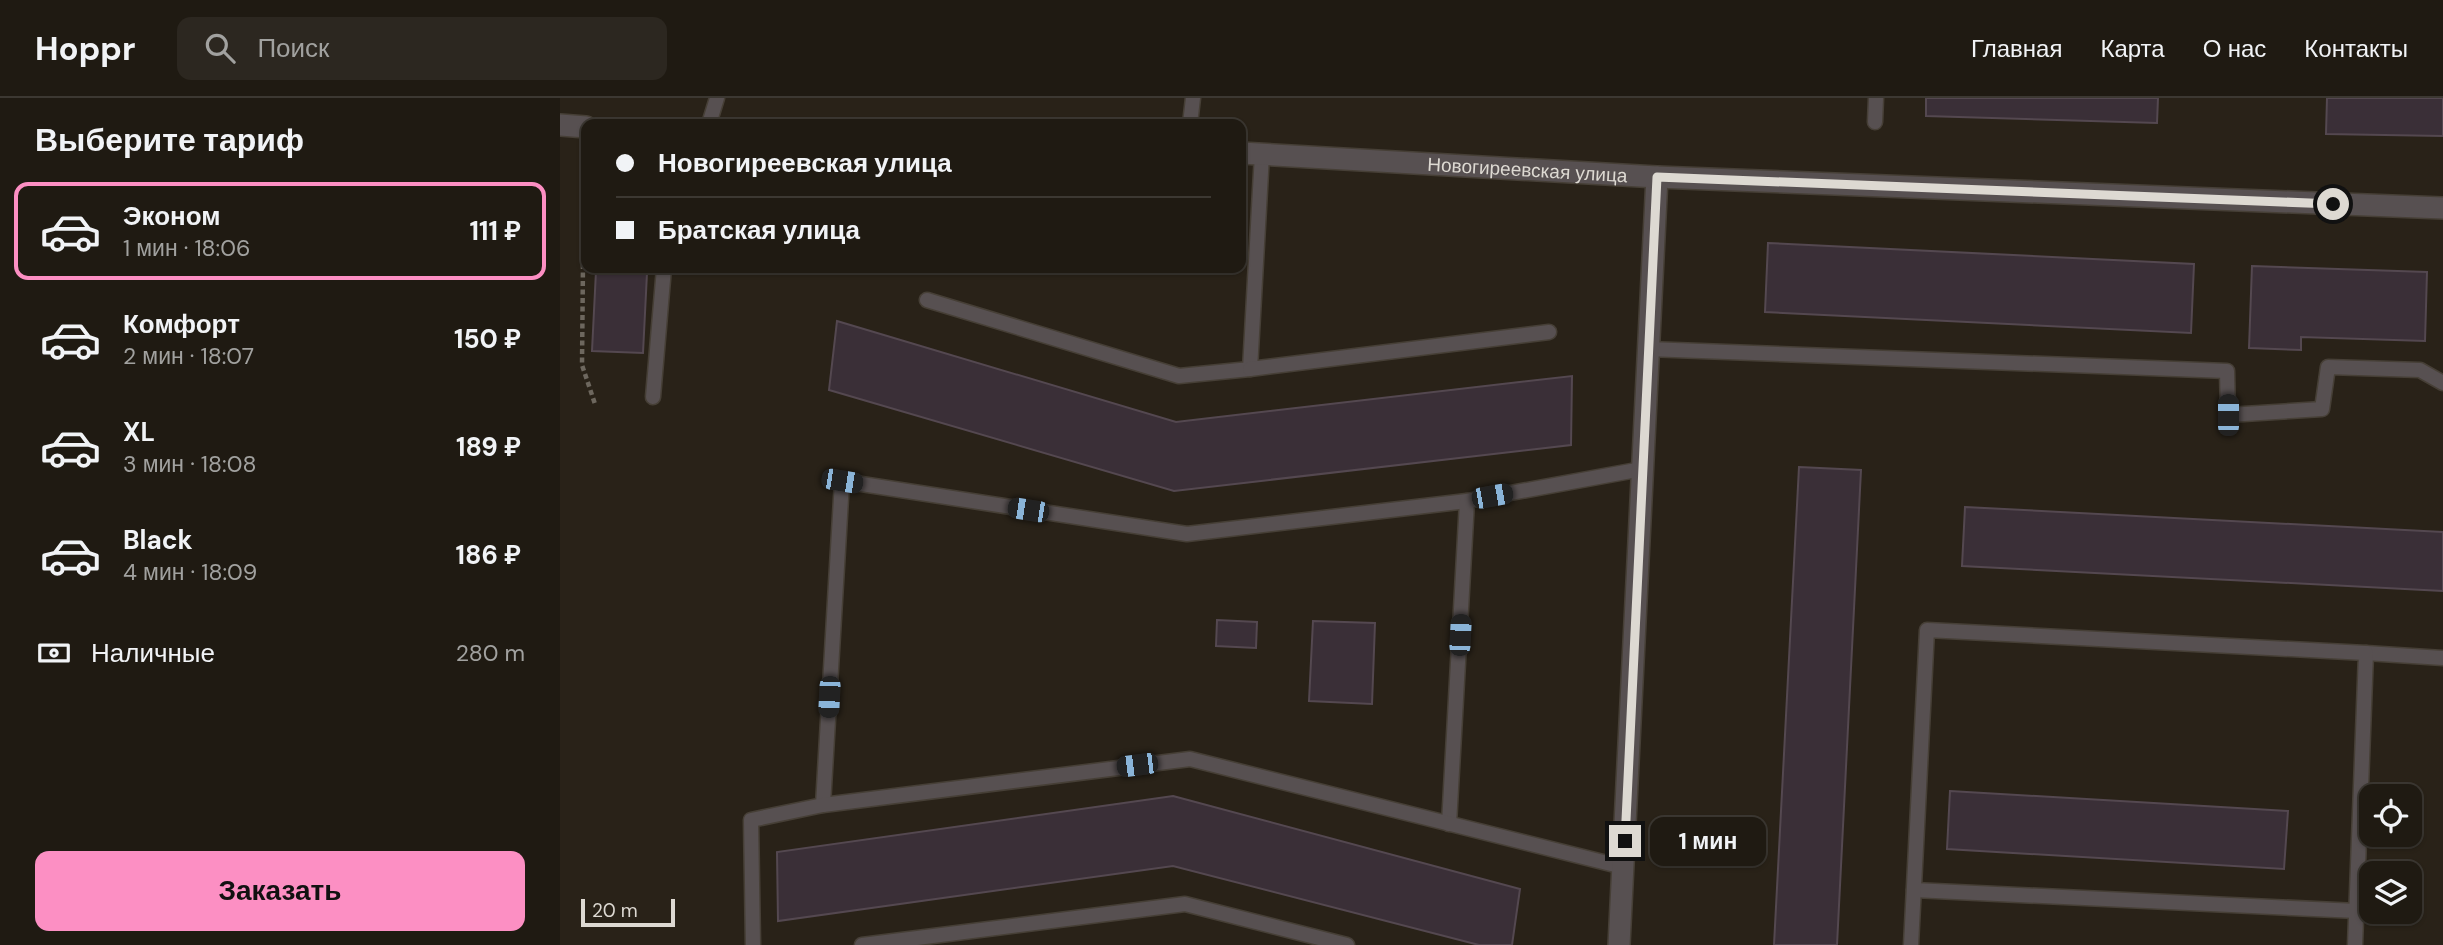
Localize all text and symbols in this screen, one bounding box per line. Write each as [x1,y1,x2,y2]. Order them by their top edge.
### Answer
search box [177,17,667,80]
text: Hoppr [35,27,135,70]
icon: search [201,29,239,67]
text: Поиск [257,31,329,65]
text: Главная [1971,33,2062,64]
text: Карта [2100,33,2165,64]
text: О нас [2203,33,2266,64]
text: Контакты [2304,33,2408,64]
text: Выберите тариф [35,119,304,161]
text: Новогиреевская улица [658,146,952,180]
street label: Новогиреевская улица [1427,151,1629,188]
route start [2317,188,2349,220]
text: Эконом [123,199,221,233]
icon: car [39,200,102,263]
text: Братская улица [658,213,860,247]
text: 111 ₽ [469,214,521,248]
text: 1 мин · 18:06 [123,233,250,263]
text: Комфорт [123,307,240,341]
icon: car [39,308,102,371]
text: 150 ₽ [454,322,521,356]
text: 2 мин · 18:07 [123,341,254,371]
car [2218,394,2239,436]
text: XL [123,415,155,449]
icon: car [39,416,102,479]
text: 189 ₽ [456,430,521,464]
text: 3 мин · 18:08 [123,449,256,479]
car [820,467,865,495]
car [1470,482,1515,510]
car [1006,496,1051,524]
text: Black [123,523,193,557]
icon: car [39,524,102,587]
text: 186 ₽ [455,538,521,572]
text: 4 мин · 18:09 [123,557,257,587]
car [1449,613,1472,657]
icon: cash [35,634,73,672]
text: Наличные [91,636,215,670]
text: 280 m [456,638,525,668]
car [818,675,841,719]
car [1115,752,1160,778]
map controls [2359,784,2422,924]
button: locate [2359,784,2422,847]
callout: 1 мин [1650,816,1765,866]
route end [1609,825,1641,857]
text: 1 мин [1679,826,1737,856]
button: Заказать [35,851,525,931]
button: layers [2359,861,2422,924]
scale bar [581,896,676,928]
text: 20 m [592,898,638,923]

